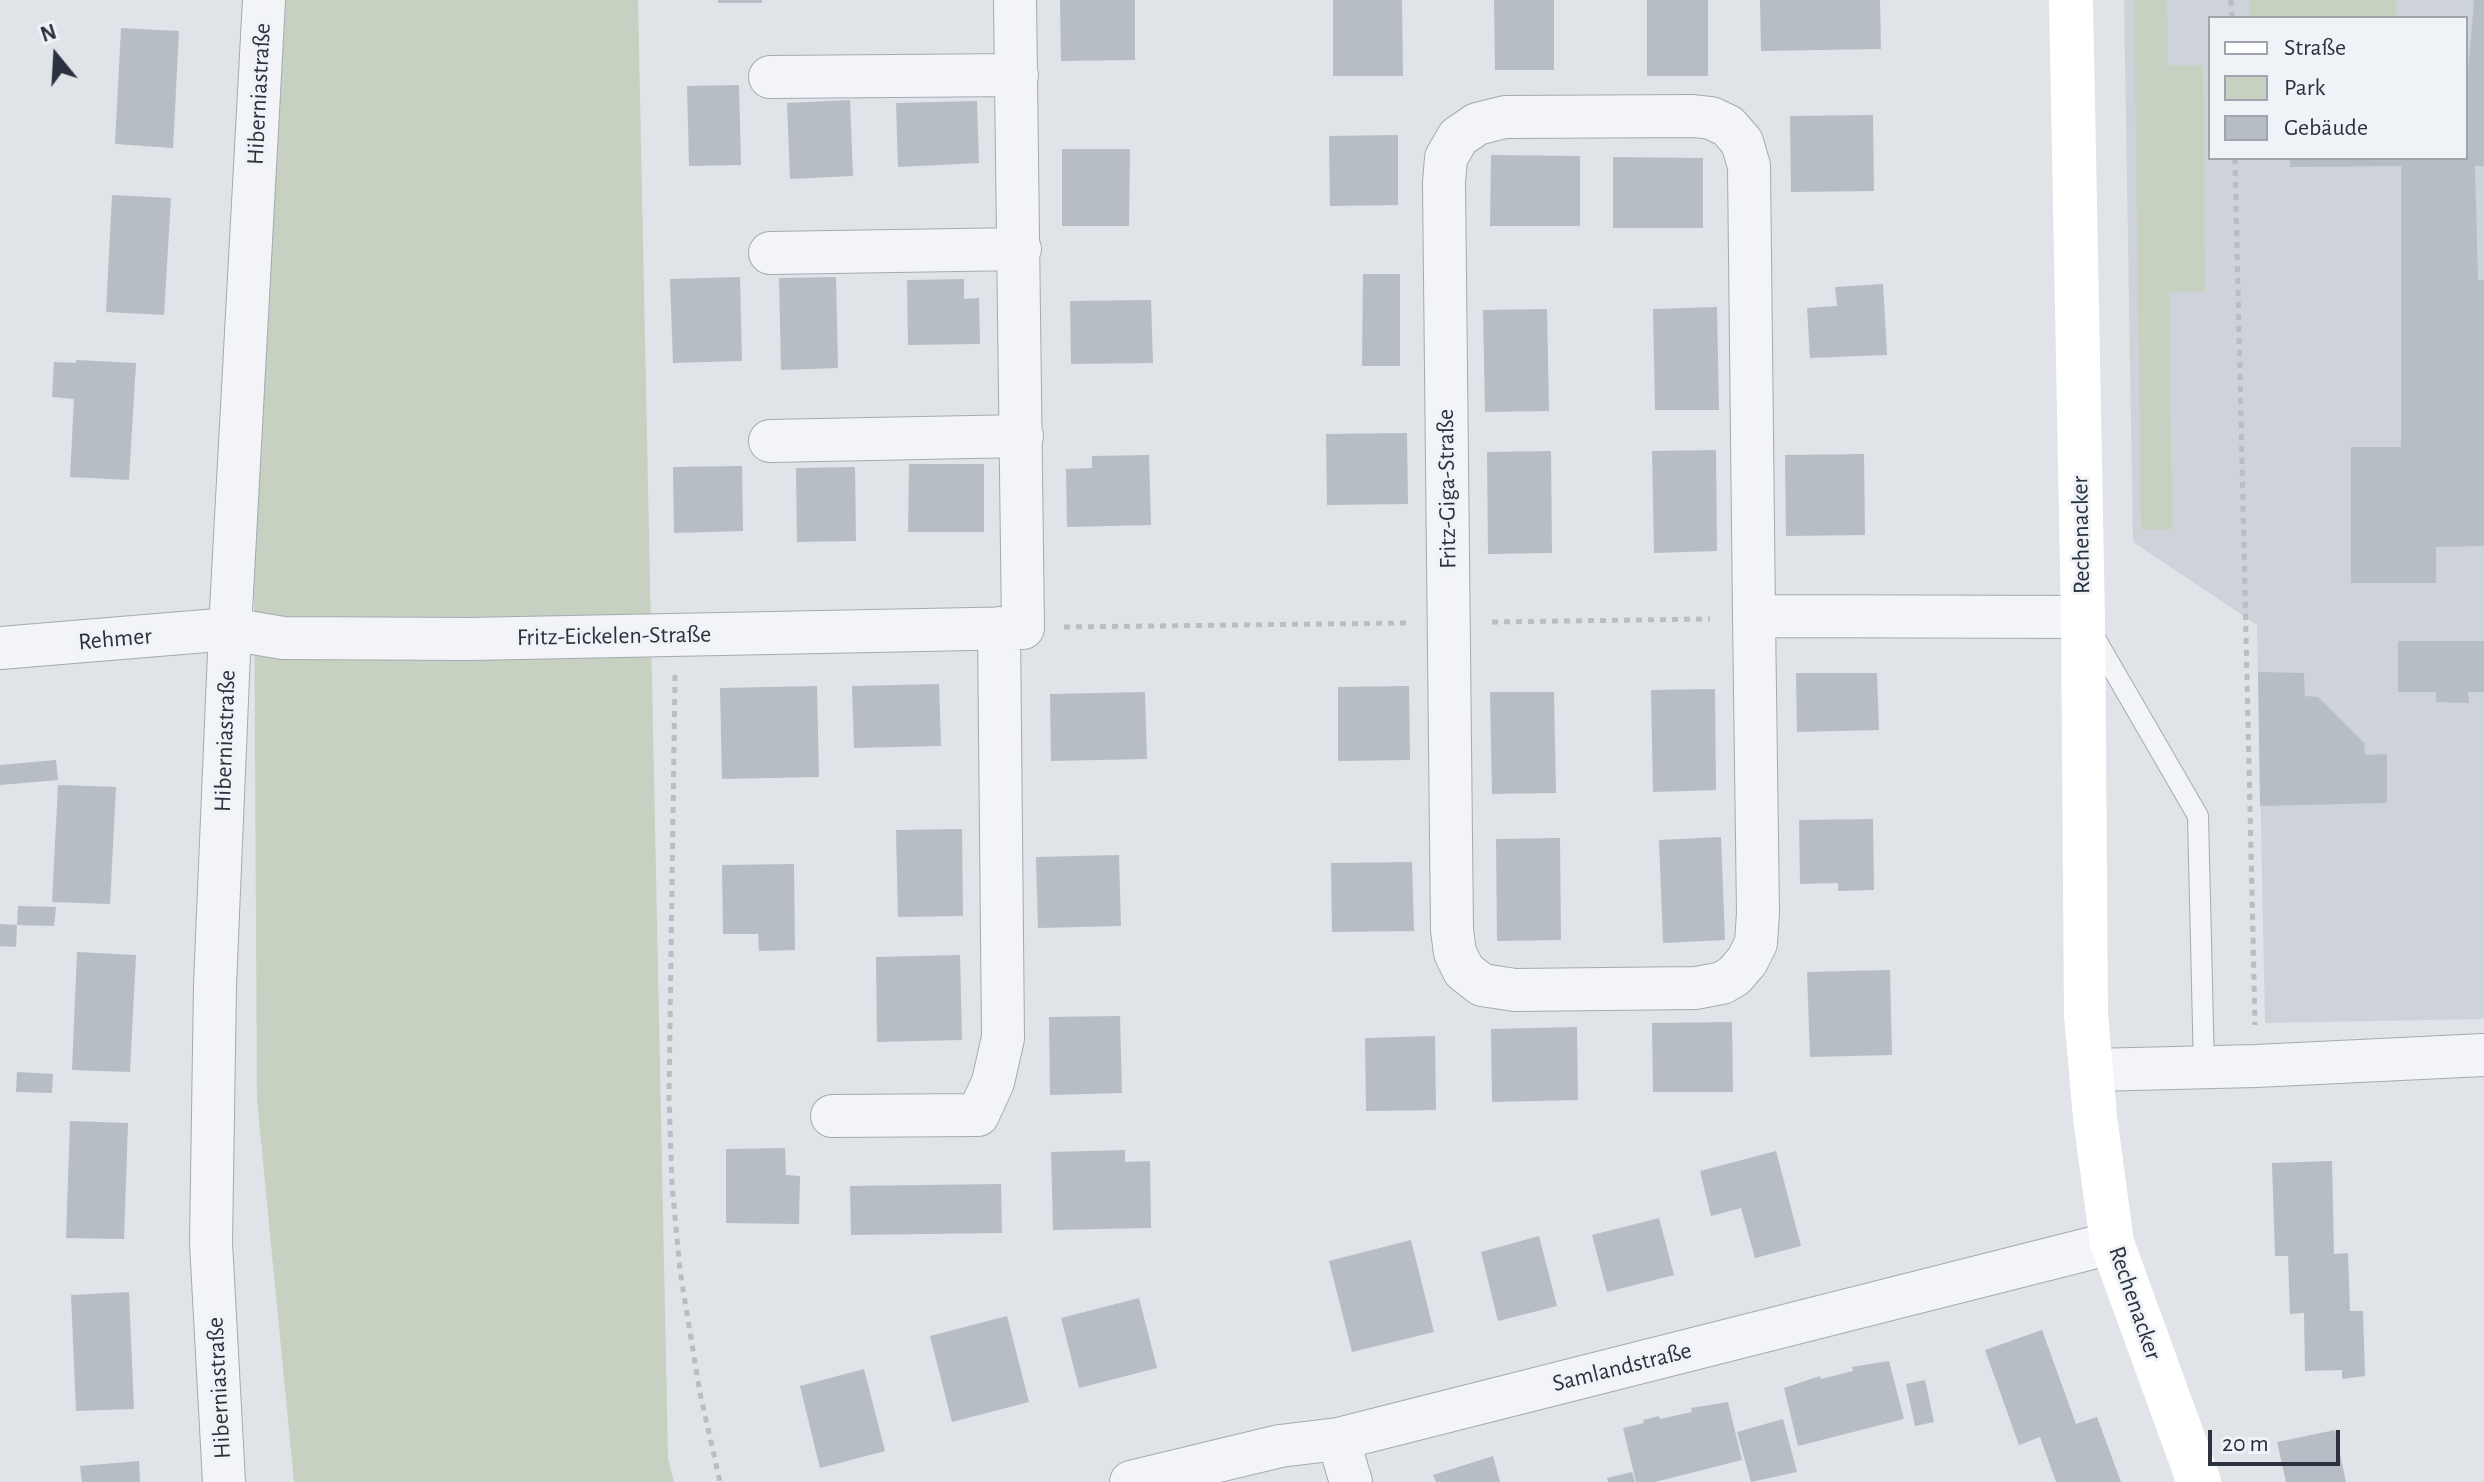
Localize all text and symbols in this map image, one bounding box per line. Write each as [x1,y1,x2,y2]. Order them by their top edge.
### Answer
north arrow [16,16,96,96]
legend [2208,16,2468,160]
text: N [38,20,59,46]
street label: Hiberniastraße [241,22,277,166]
text: Straße [2284,36,2346,60]
text: Park [2284,76,2325,100]
text: Gebäude [2284,116,2368,140]
street label: Fritz-Giga-Straße [1431,409,1463,569]
street label: Rechenacker [2066,476,2096,594]
street label: Fritz-Eickelen-Straße [517,620,711,652]
street label: Rehmer [77,621,153,657]
street label: Hiberniastraße [208,669,242,813]
street label: Rechenacker [2102,1242,2168,1364]
street label: Hiberniastraße [201,1316,237,1460]
street label: Samlandstraße [1550,1336,1694,1398]
scale bar [2212,1414,2344,1464]
text: 20 m [2222,1432,2269,1456]

